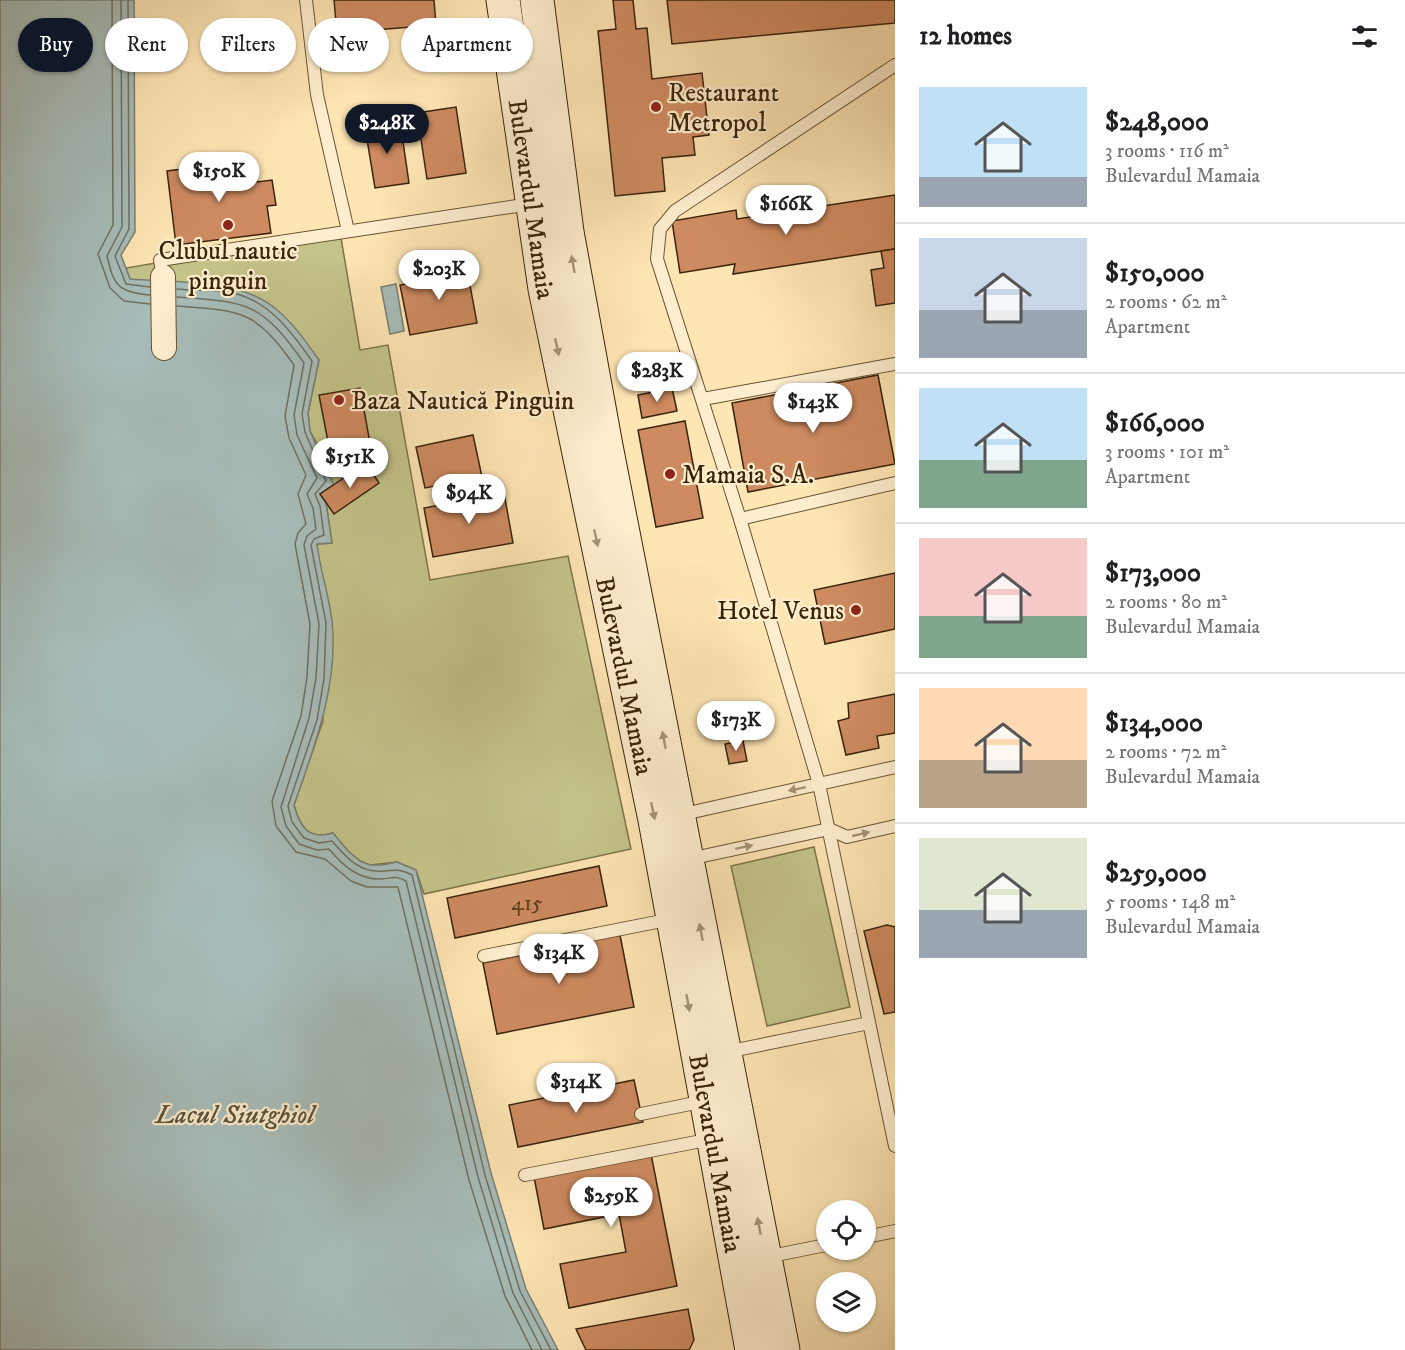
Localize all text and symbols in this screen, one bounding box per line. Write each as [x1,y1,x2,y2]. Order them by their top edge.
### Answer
chip: Buy [18,18,93,72]
chip: Rent [105,18,188,72]
chip: Filters [200,18,296,72]
chip: New [308,18,389,72]
chip: Apartment [401,18,533,72]
text: 12 homes [919,20,1012,53]
icon: filters [1348,20,1381,53]
place label: Restaurant Metropol [668,77,779,140]
street label: Bulevardul Mamaia [500,97,562,302]
marker: Restaurant Metropol [649,100,663,114]
pin: $248K [345,104,429,155]
text: $248,000 [1105,106,1209,139]
text: $248K [359,111,415,136]
icon: home [967,111,1039,183]
text: 3 rooms · 116 m² [1105,139,1229,164]
pin: $150K [177,152,261,203]
text: $150K [193,159,245,184]
text: Bulevardul Mamaia [1105,164,1260,189]
pin: $166K [744,185,828,236]
text: $166K [759,192,813,217]
marker: Clubul nautic pinguin [221,218,235,232]
place label: Clubul nautic pinguin [158,235,298,298]
pin: $203K [397,250,481,301]
one-way arrow [568,255,577,274]
text: $203K [412,257,466,282]
text: $150,000 [1105,257,1204,290]
icon: home [967,262,1039,334]
text: 2 rooms · 62 m² [1105,290,1227,315]
text: Apartment [1105,315,1190,340]
one-way arrow [553,337,562,356]
pin: $283K [615,352,699,403]
text: $283K [631,359,683,384]
pin: $143K [771,383,855,434]
place label: Baza Nautică Pinguin [351,385,575,418]
text: $143K [787,390,839,415]
marker: Baza Nautică Pinguin [332,393,346,407]
text: $166,000 [1105,407,1205,440]
icon: home [967,412,1039,484]
pin: $151K [308,438,392,489]
text: 3 rooms · 101 m² [1105,440,1229,465]
text: $151K [325,445,375,470]
place label: Mamaia S.A. [682,459,814,492]
text: Apartment [1105,465,1190,490]
marker: Mamaia S.A. [663,467,677,481]
pin: $94K [433,474,505,525]
text: $94K [446,481,492,506]
one-way arrow [592,528,602,547]
text: $173,000 [1105,557,1201,590]
icon: home [967,562,1039,634]
street label: Bulevardul Mamaia [587,574,660,778]
text: 2 rooms · 80 m² [1105,590,1227,615]
place label: Hotel Venus [717,595,844,628]
marker: Hotel Venus [849,603,863,617]
text: Bulevardul Mamaia [1105,615,1260,640]
pin: $173K [694,701,778,752]
text: $134,000 [1105,707,1203,740]
text: $173K [711,708,761,733]
icon: home [967,712,1039,784]
one-way arrow [659,731,668,750]
text: 2 rooms · 72 m² [1105,740,1227,765]
text: Bulevardul Mamaia [1105,765,1260,790]
one-way arrow [787,785,806,794]
one-way arrow [649,802,658,821]
one-way arrow [852,828,871,838]
one-way arrow [735,842,754,852]
text: $259,000 [1105,857,1207,890]
icon: home [967,862,1039,934]
house number: 415 [511,890,543,917]
text: 5 rooms · 148 m² [1105,890,1235,915]
text: Bulevardul Mamaia [1105,915,1260,940]
one-way arrow [696,922,705,941]
pin: $134K [517,934,601,985]
text: $134K [533,941,585,966]
one-way arrow [684,993,693,1012]
street label: Bulevardul Mamaia [680,1051,749,1256]
pin: $314K [534,1063,618,1114]
text: $314K [550,1070,602,1095]
water label: Lacul Siutghiol [154,1098,317,1132]
pin: $259K [569,1177,653,1228]
text: $259K [584,1184,638,1209]
map controls [816,1200,876,1332]
button: locate [816,1200,876,1260]
one-way arrow [754,1216,763,1235]
button: layers [816,1272,876,1332]

